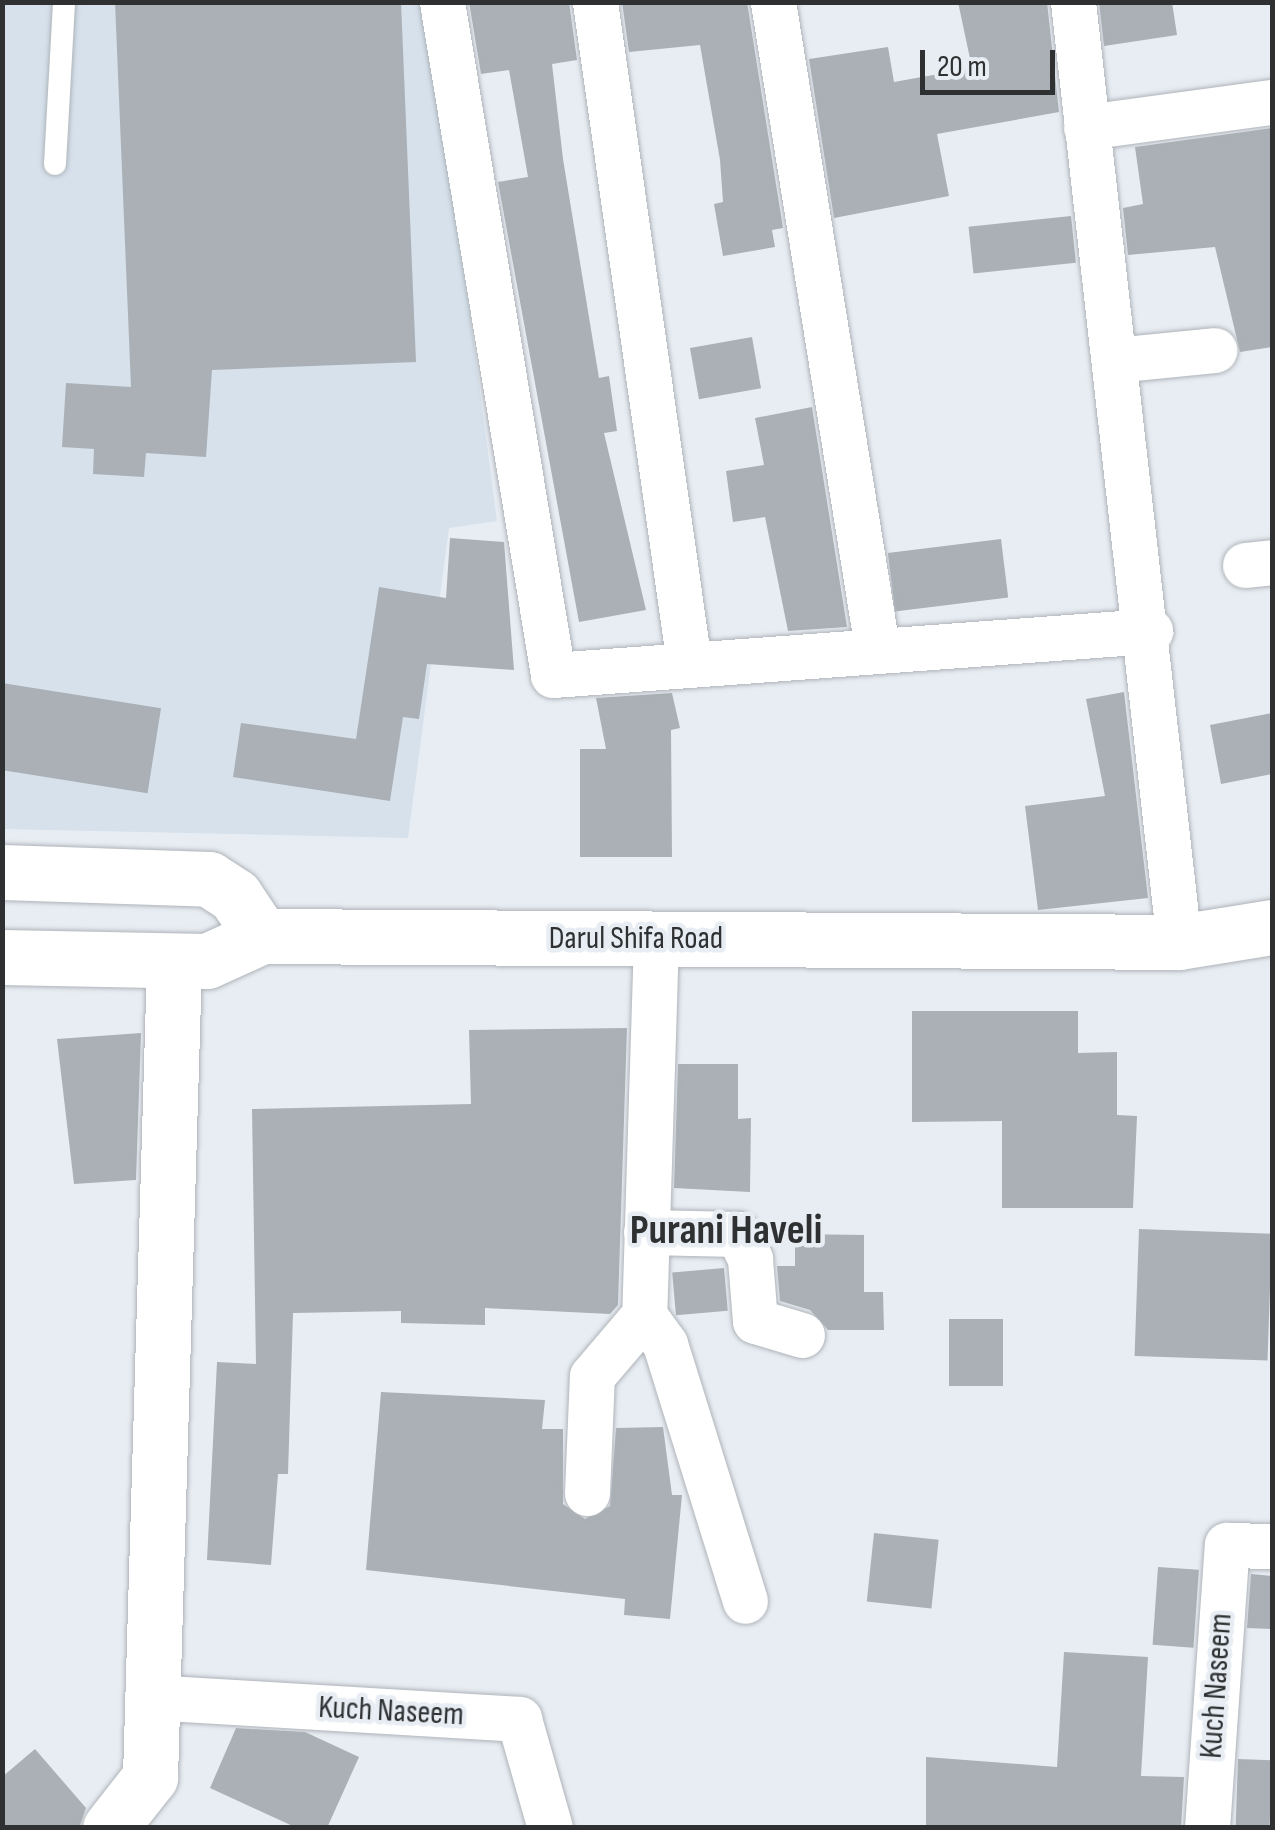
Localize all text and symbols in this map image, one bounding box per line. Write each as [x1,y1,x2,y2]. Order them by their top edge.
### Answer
scale bar [925,30,1060,92]
text: 20 m [937,49,987,85]
street label: Darul Shifa Road [549,920,723,958]
district label: Purani Haveli [630,1206,822,1256]
street label: Kuch Naseem [1193,1612,1241,1760]
street label: Kuch Naseem [317,1689,465,1735]

